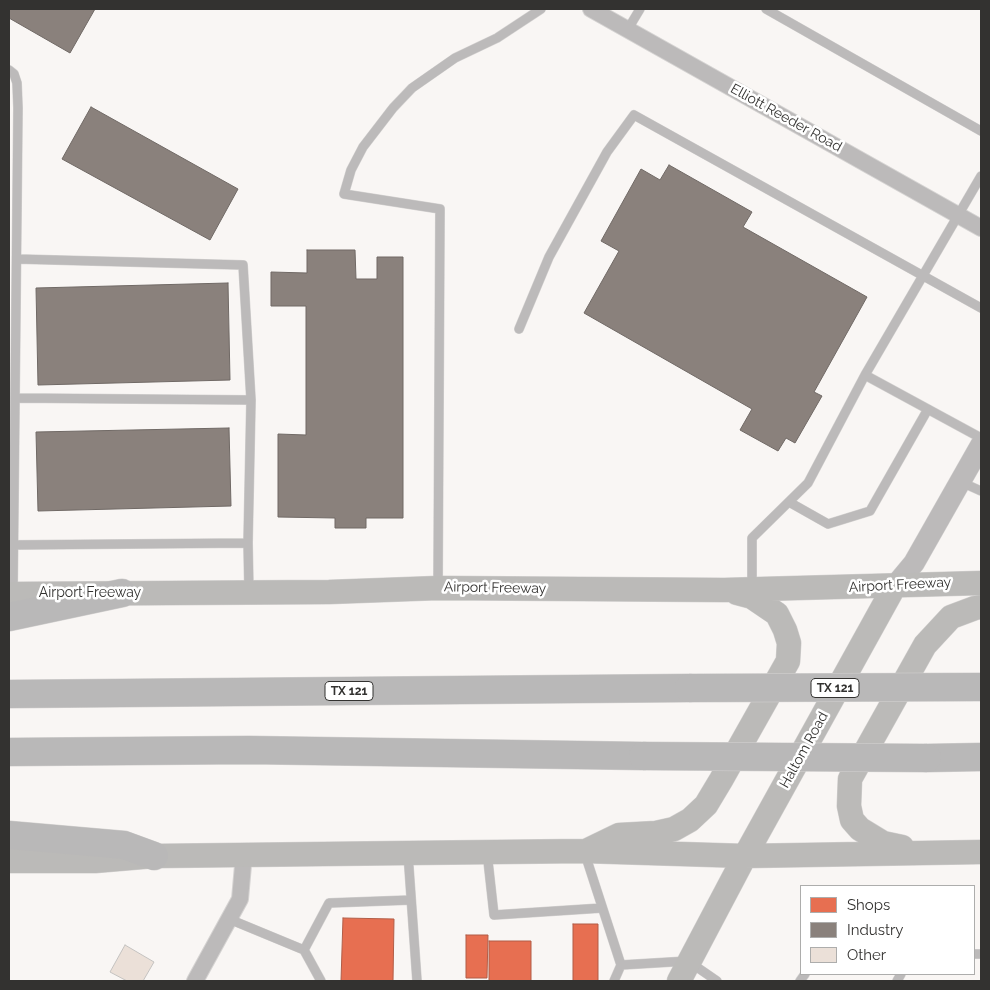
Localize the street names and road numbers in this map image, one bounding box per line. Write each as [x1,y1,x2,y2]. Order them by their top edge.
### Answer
street label: Elliott Reeder Road [727,80,845,156]
street label: Airport Freeway [848,574,952,596]
street label: Airport Freeway [444,579,546,597]
street label: Airport Freeway [39,585,141,601]
road number: TX 121 [811,678,859,698]
road number: TX 121 [325,681,373,700]
street label: Haltom Road [776,709,832,791]

